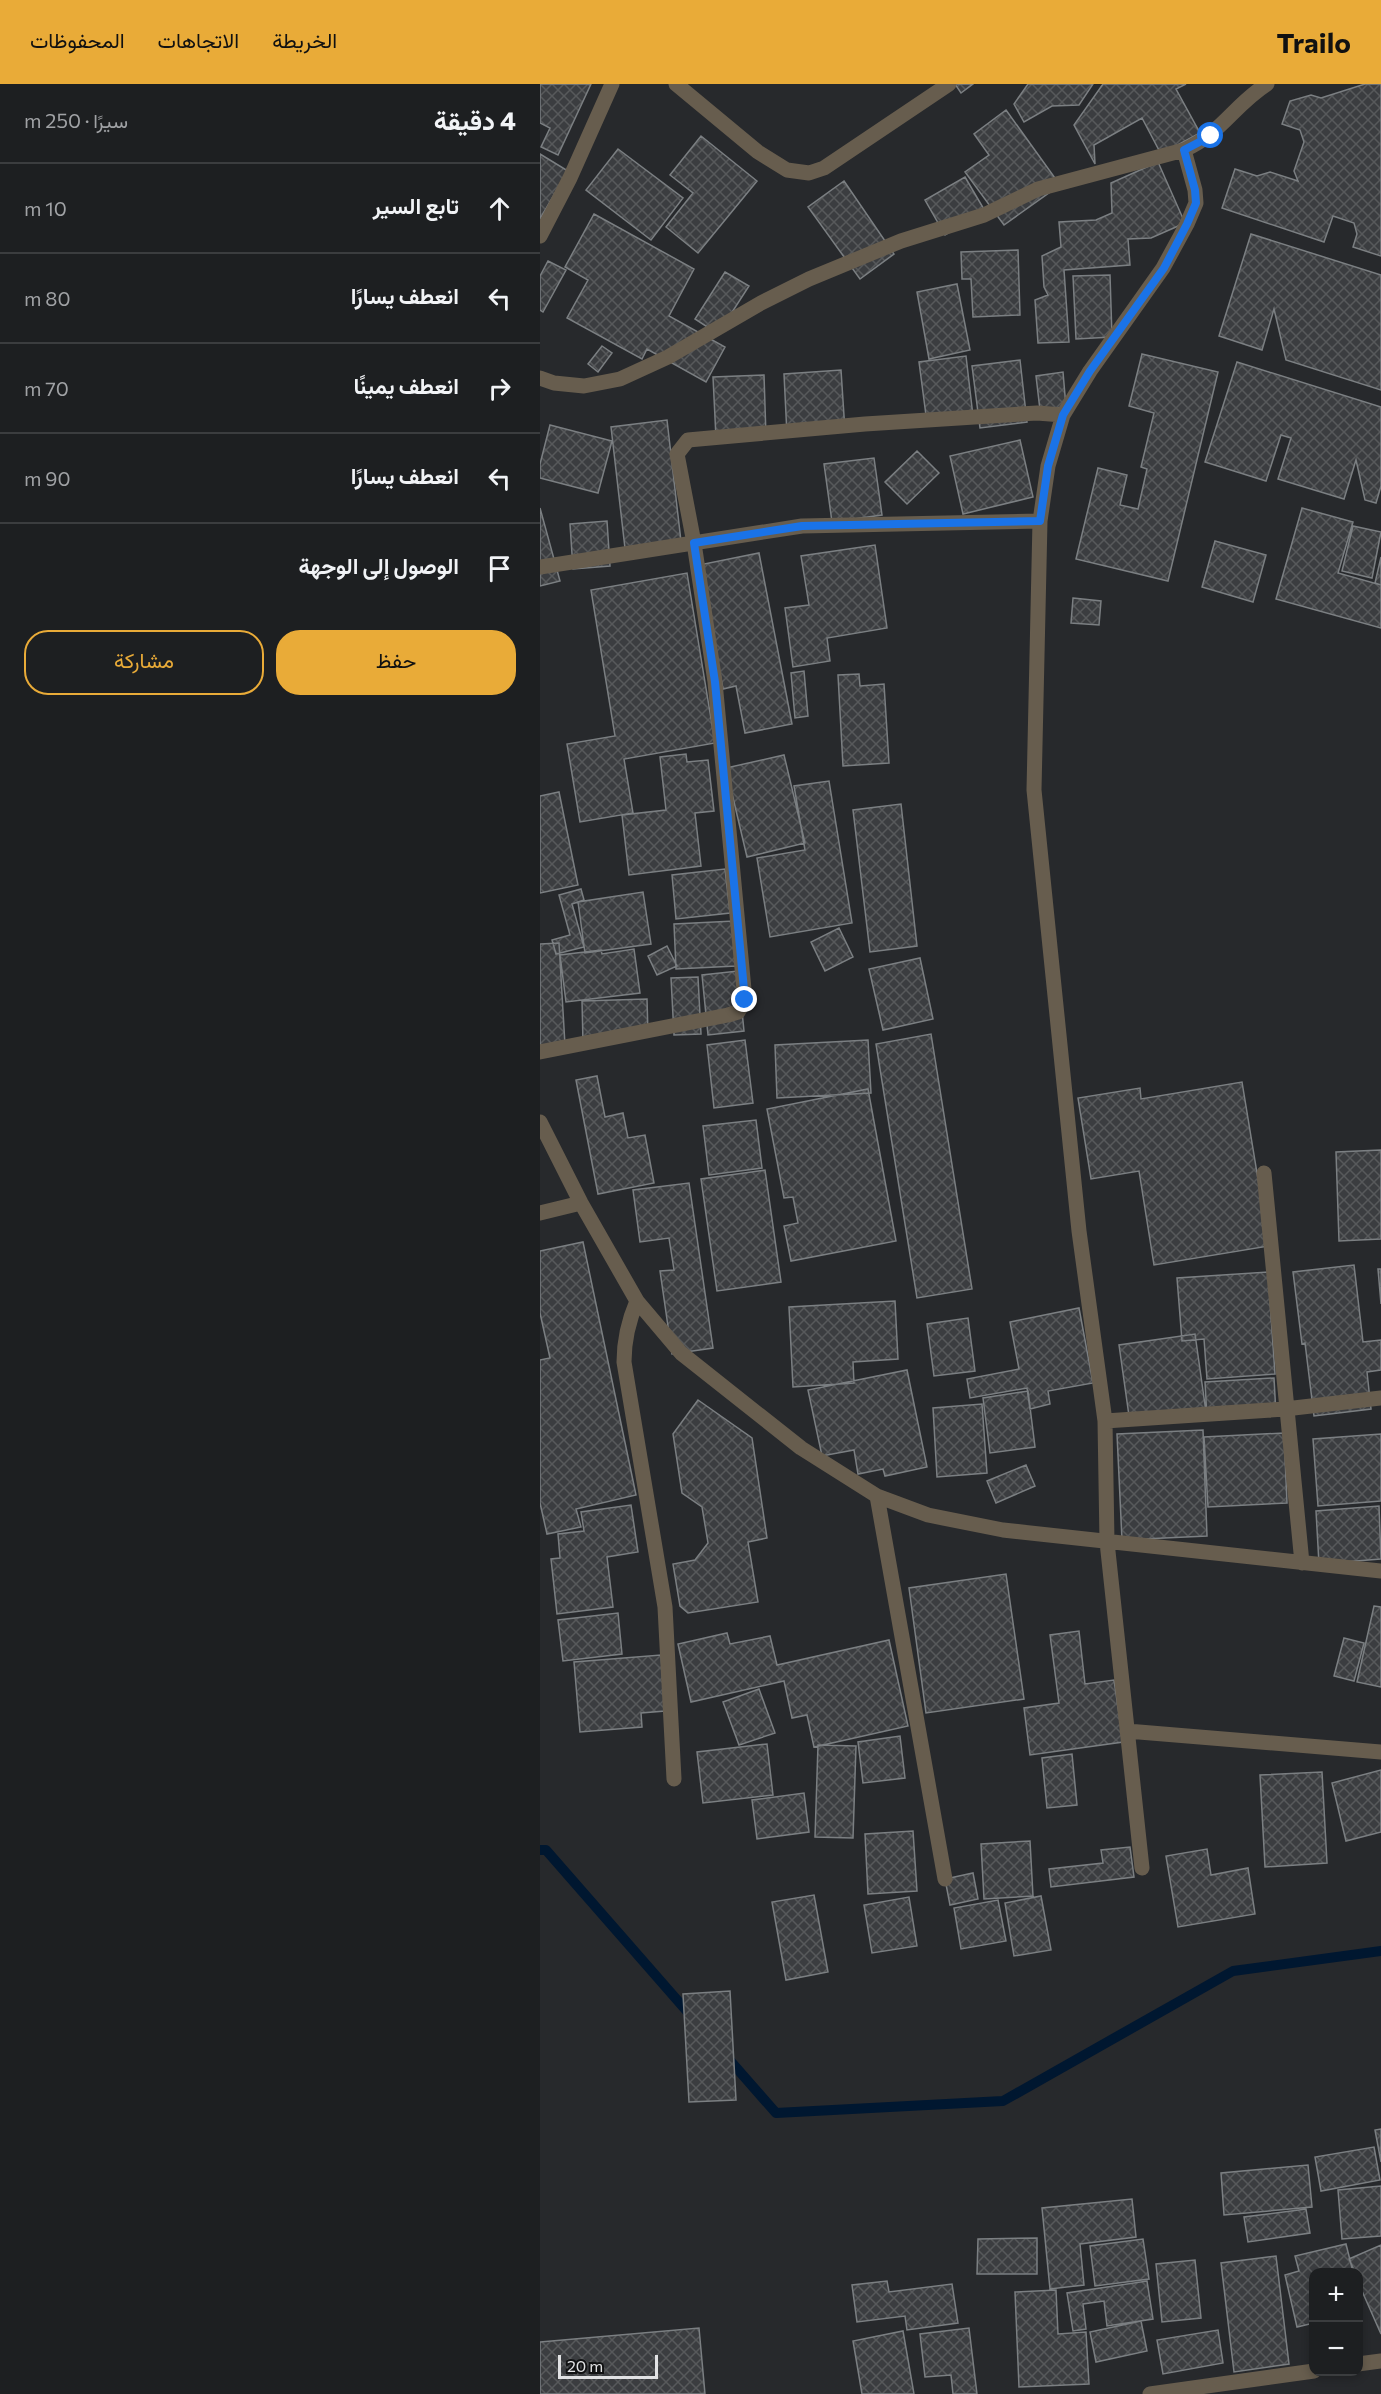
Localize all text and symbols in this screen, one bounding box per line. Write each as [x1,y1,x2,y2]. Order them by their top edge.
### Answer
text: Trailo [1276,25,1351,59]
text: المحفوظات [30,27,125,52]
text: الاتجاهات [158,27,239,52]
text: الخريطة [272,27,337,52]
text: 4 دقيقة [434,104,516,135]
text: سيرًا · 250 m [24,108,128,132]
route start [1197,122,1223,148]
text: تابع السير [373,192,459,219]
icon: ahead [483,192,516,225]
text: 10 m [24,196,67,220]
text: انعطف يسارًا [351,282,459,309]
icon: left [483,282,516,315]
text: 80 m [24,286,71,310]
text: انعطف يمينًا [353,372,459,399]
icon: right [483,372,516,405]
text: 70 m [24,376,69,400]
text: انعطف يسارًا [351,462,459,489]
icon: left [483,462,516,495]
text: 90 m [24,466,71,490]
text: الوصول إلى الوجهة [299,552,459,579]
icon: arrive [483,552,516,585]
button: مشاركة [24,630,264,695]
button: حفظ [276,630,516,695]
route end [731,986,757,1012]
map controls [1309,2268,1363,2376]
button: + [1309,2268,1363,2322]
button: − [1309,2322,1363,2376]
scale bar [558,2352,658,2380]
text: 20 m [567,2356,603,2375]

